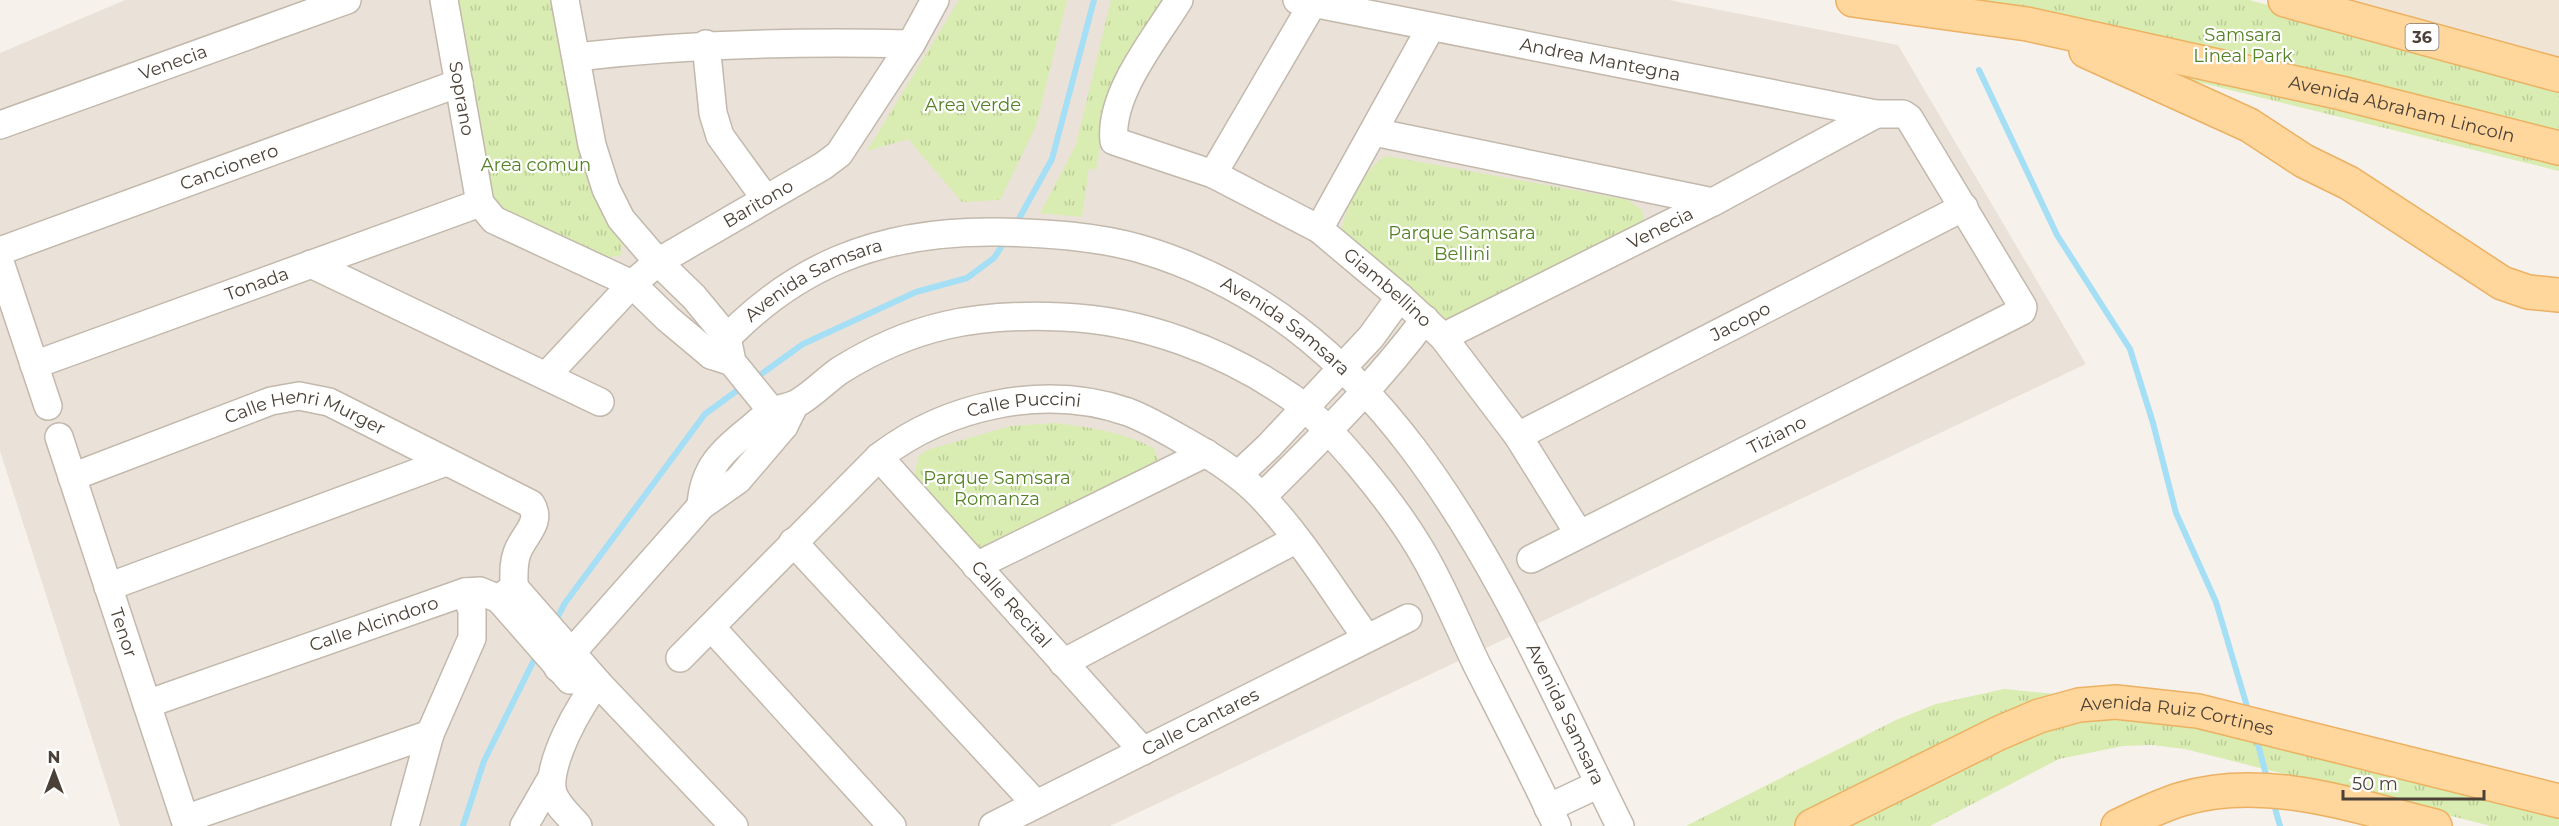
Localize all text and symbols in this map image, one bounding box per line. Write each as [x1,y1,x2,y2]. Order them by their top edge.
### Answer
park label: Samsara Lineal Park [2193,24,2293,67]
road number: 36 [2406,24,2438,50]
street label: Andrea Mantegna [1518,33,1682,86]
street label: Venecia [136,40,210,85]
street label: Soprano [444,60,479,137]
street label: Avenida Abraham Lincoln [2287,71,2517,147]
park label: Area verde [925,94,1021,116]
street label: Cancionero [177,139,281,195]
park label: Area comun [481,154,591,176]
street label: Baritono [719,175,797,233]
street label: Venecia [1624,203,1697,254]
park label: Parque Samsara Bellini [1388,222,1536,265]
street label: Avenida Samsara [740,234,885,327]
street label: Giambellino [1339,243,1436,332]
street label: Tonada [222,262,292,306]
street label: Avenida Samsara [1217,272,1354,380]
street label: Jacopo [1706,297,1774,347]
street label: Calle Henri Murger [221,385,389,440]
street label: Calle Puccini [964,388,1082,422]
street label: Tiziano [1744,411,1810,459]
park label: Parque Samsara Romanza [923,467,1071,510]
street label: Calle Recital [967,556,1056,652]
street label: Calle Alcindoro [307,592,441,656]
street label: Tenor [105,605,142,660]
street label: Avenida Samsara [1522,640,1609,788]
street label: Calle Cantares [1138,683,1263,761]
street label: Avenida Ruiz Cortines [2079,691,2276,741]
north arrow [24,742,84,802]
text: N [48,748,60,767]
scale bar [2343,763,2484,801]
text: 50 m [2352,773,2398,795]

